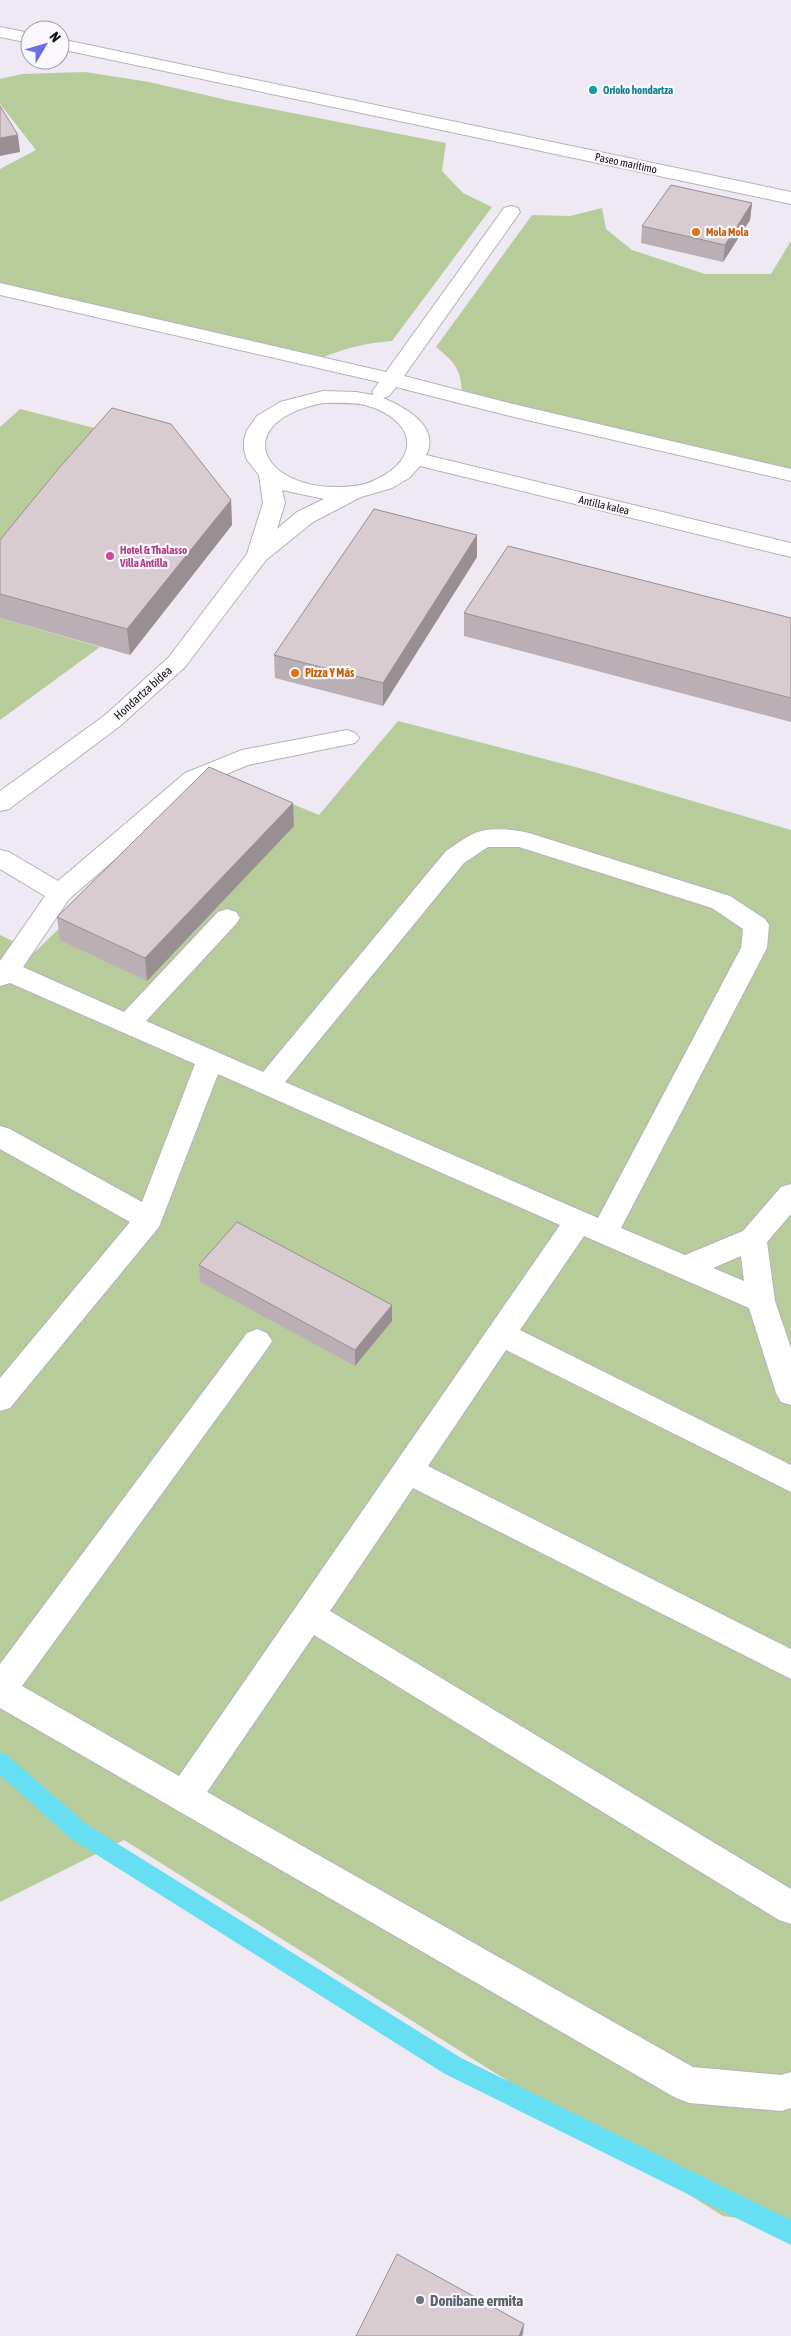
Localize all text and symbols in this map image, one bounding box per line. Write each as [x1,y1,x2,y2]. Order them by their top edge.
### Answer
north arrow [20,20,70,70]
text: N [46,29,64,45]
marker: Orioko hondartza [587,84,599,96]
place label: Orioko hondartza [603,84,673,96]
street label: Paseo marítimo [594,151,658,175]
marker: Mola Mola [690,226,702,238]
place label: Mola Mola [706,226,749,238]
street label: Antilla kalea [577,493,631,517]
place label: Hotel & Thalasso Villa Antilla [119,544,187,569]
marker: Hotel & Thalasso Villa Antilla [104,550,116,562]
street label: Hondartza bidea [111,663,175,723]
place label: Pizza Y Más [305,666,355,680]
marker: Pizza Y Más [289,667,301,679]
place label: Donibane ermita [430,2292,523,2309]
marker: Donibane ermita [414,2294,426,2306]

